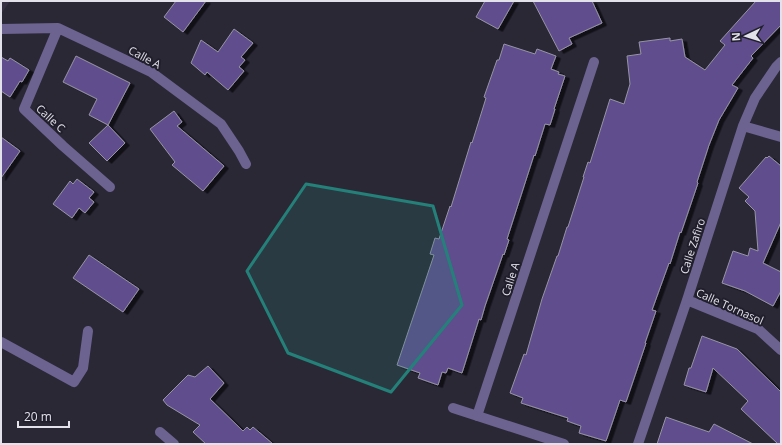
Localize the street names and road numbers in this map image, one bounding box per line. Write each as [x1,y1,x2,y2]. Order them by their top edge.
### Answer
street label: Calle A [126,42,164,72]
street label: Calle C [33,101,69,135]
street label: Calle Zafiro [676,216,708,276]
street label: Calle A [498,260,522,298]
street label: Calle Tornasol [694,284,766,328]

